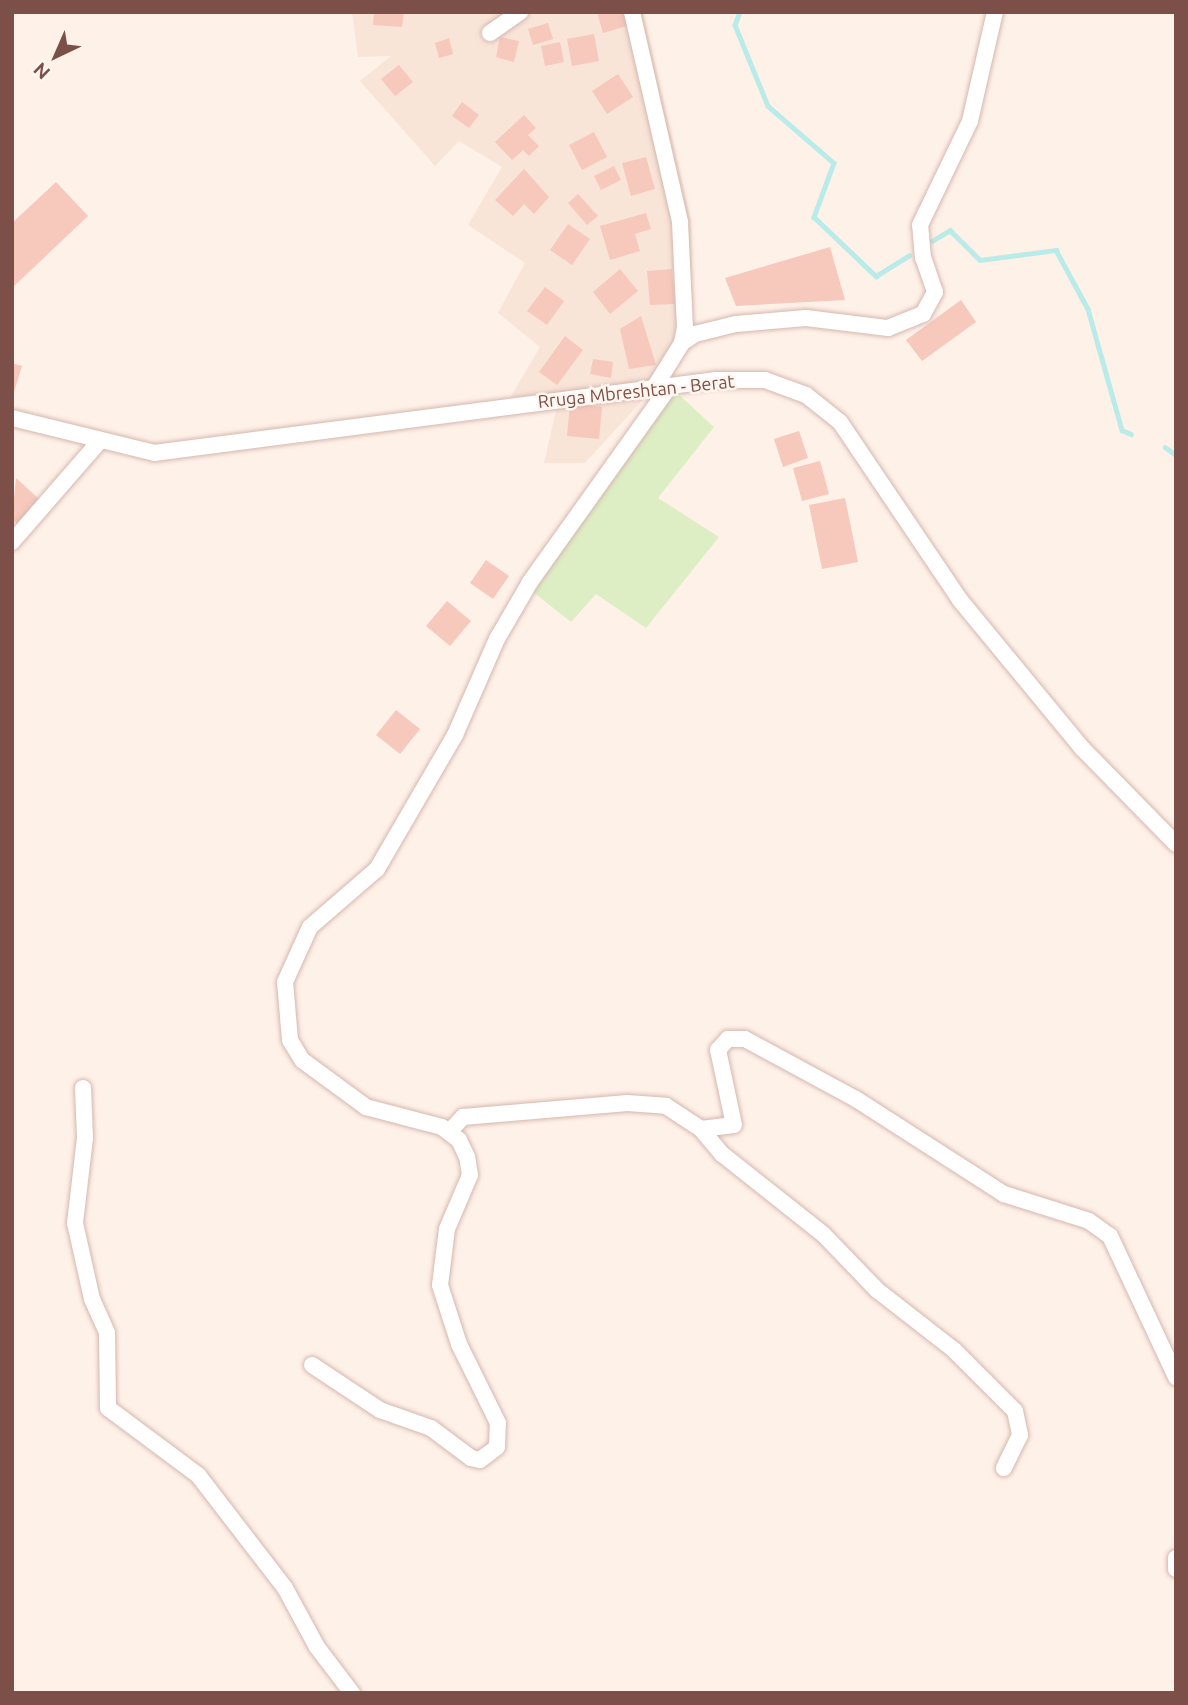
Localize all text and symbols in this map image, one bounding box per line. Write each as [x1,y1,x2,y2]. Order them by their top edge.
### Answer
north arrow [21,21,91,91]
text: N [29,58,54,84]
street label: Rruga Mbreshtan - Berat [537,370,735,412]

